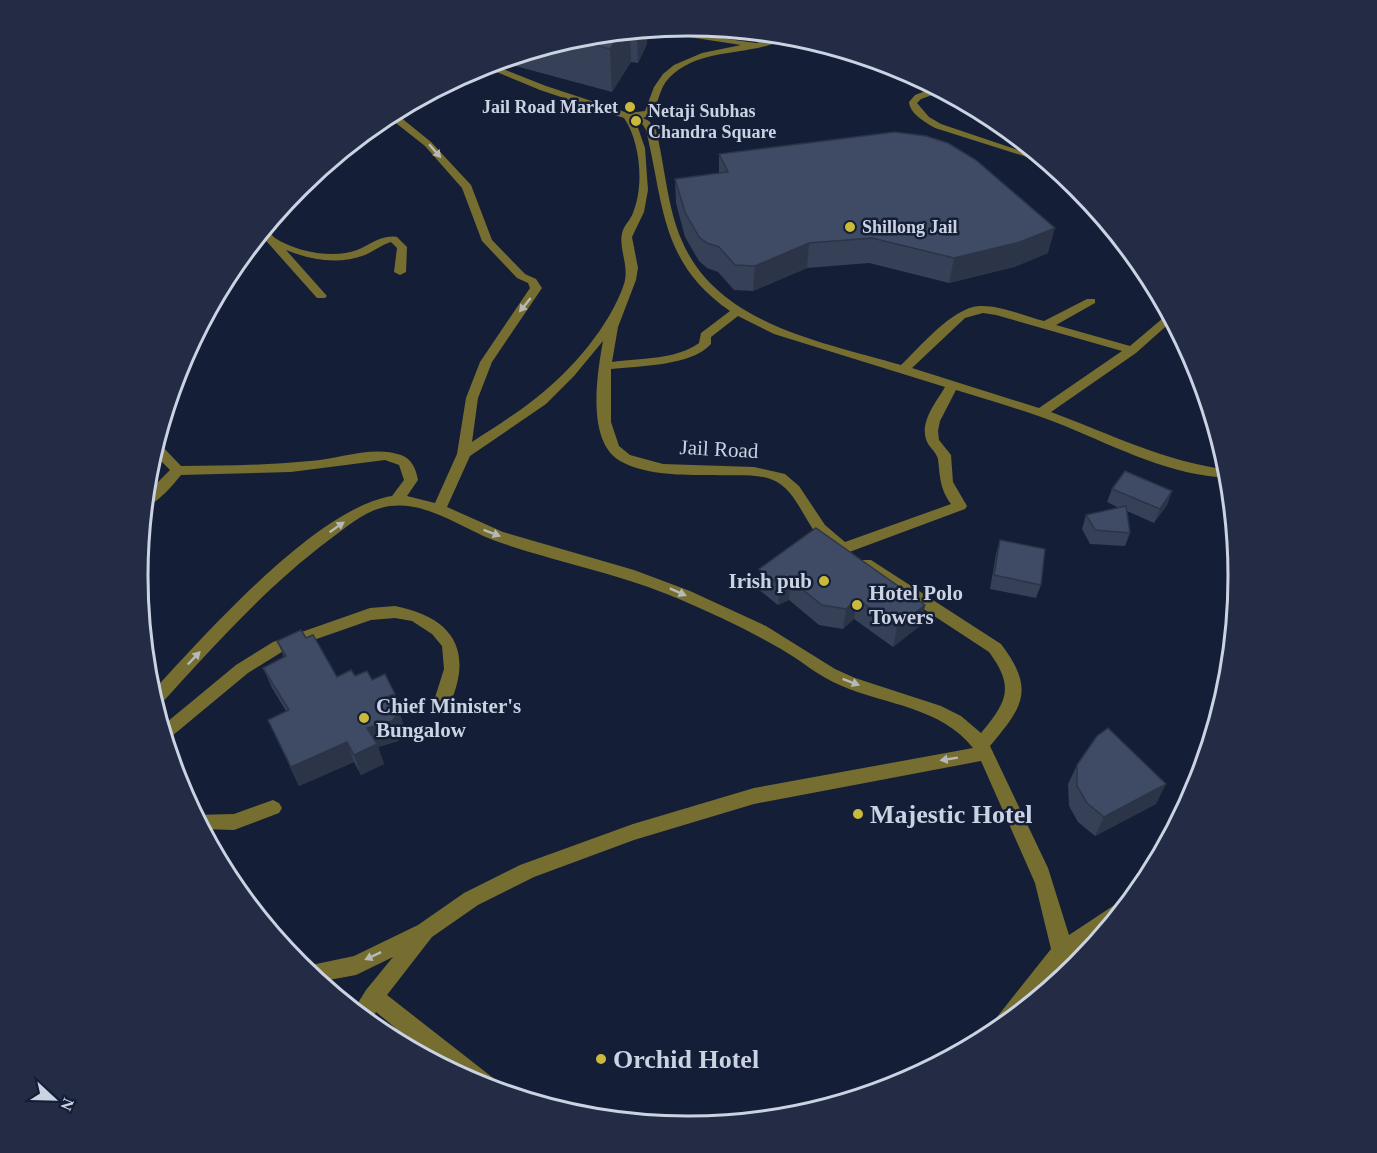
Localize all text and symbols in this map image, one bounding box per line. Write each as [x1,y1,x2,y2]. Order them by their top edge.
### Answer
place label: Jail Road Market [482,97,618,117]
marker: Jail Road Market [623,100,637,114]
place label: Netaji Subhas Chandra Square [648,101,776,142]
marker: Netaji Subhas Chandra Square [629,114,643,128]
one-way arrow [428,143,441,158]
place label: Shillong Jail [862,217,958,237]
marker: Shillong Jail [843,220,857,234]
one-way arrow [519,297,532,313]
street label: Jail Road [679,435,759,463]
one-way arrow [329,522,345,533]
one-way arrow [484,529,502,539]
place label: Irish pub [729,569,812,593]
marker: Irish pub [817,574,831,588]
place label: Hotel Polo Towers [869,581,963,629]
one-way arrow [669,588,687,598]
marker: Hotel Polo Towers [850,598,864,612]
one-way arrow [186,652,200,666]
one-way arrow [842,677,860,687]
place label: Chief Minister's Bungalow [376,694,521,742]
marker: Chief Minister's Bungalow [357,711,371,725]
one-way arrow [939,755,958,764]
place label: Majestic Hotel [870,800,1032,829]
marker: Majestic Hotel [851,807,865,821]
one-way arrow [364,952,381,961]
place label: Orchid Hotel [613,1045,759,1074]
marker: Orchid Hotel [594,1052,608,1066]
north arrow [24,1069,84,1129]
text: N [57,1096,77,1113]

